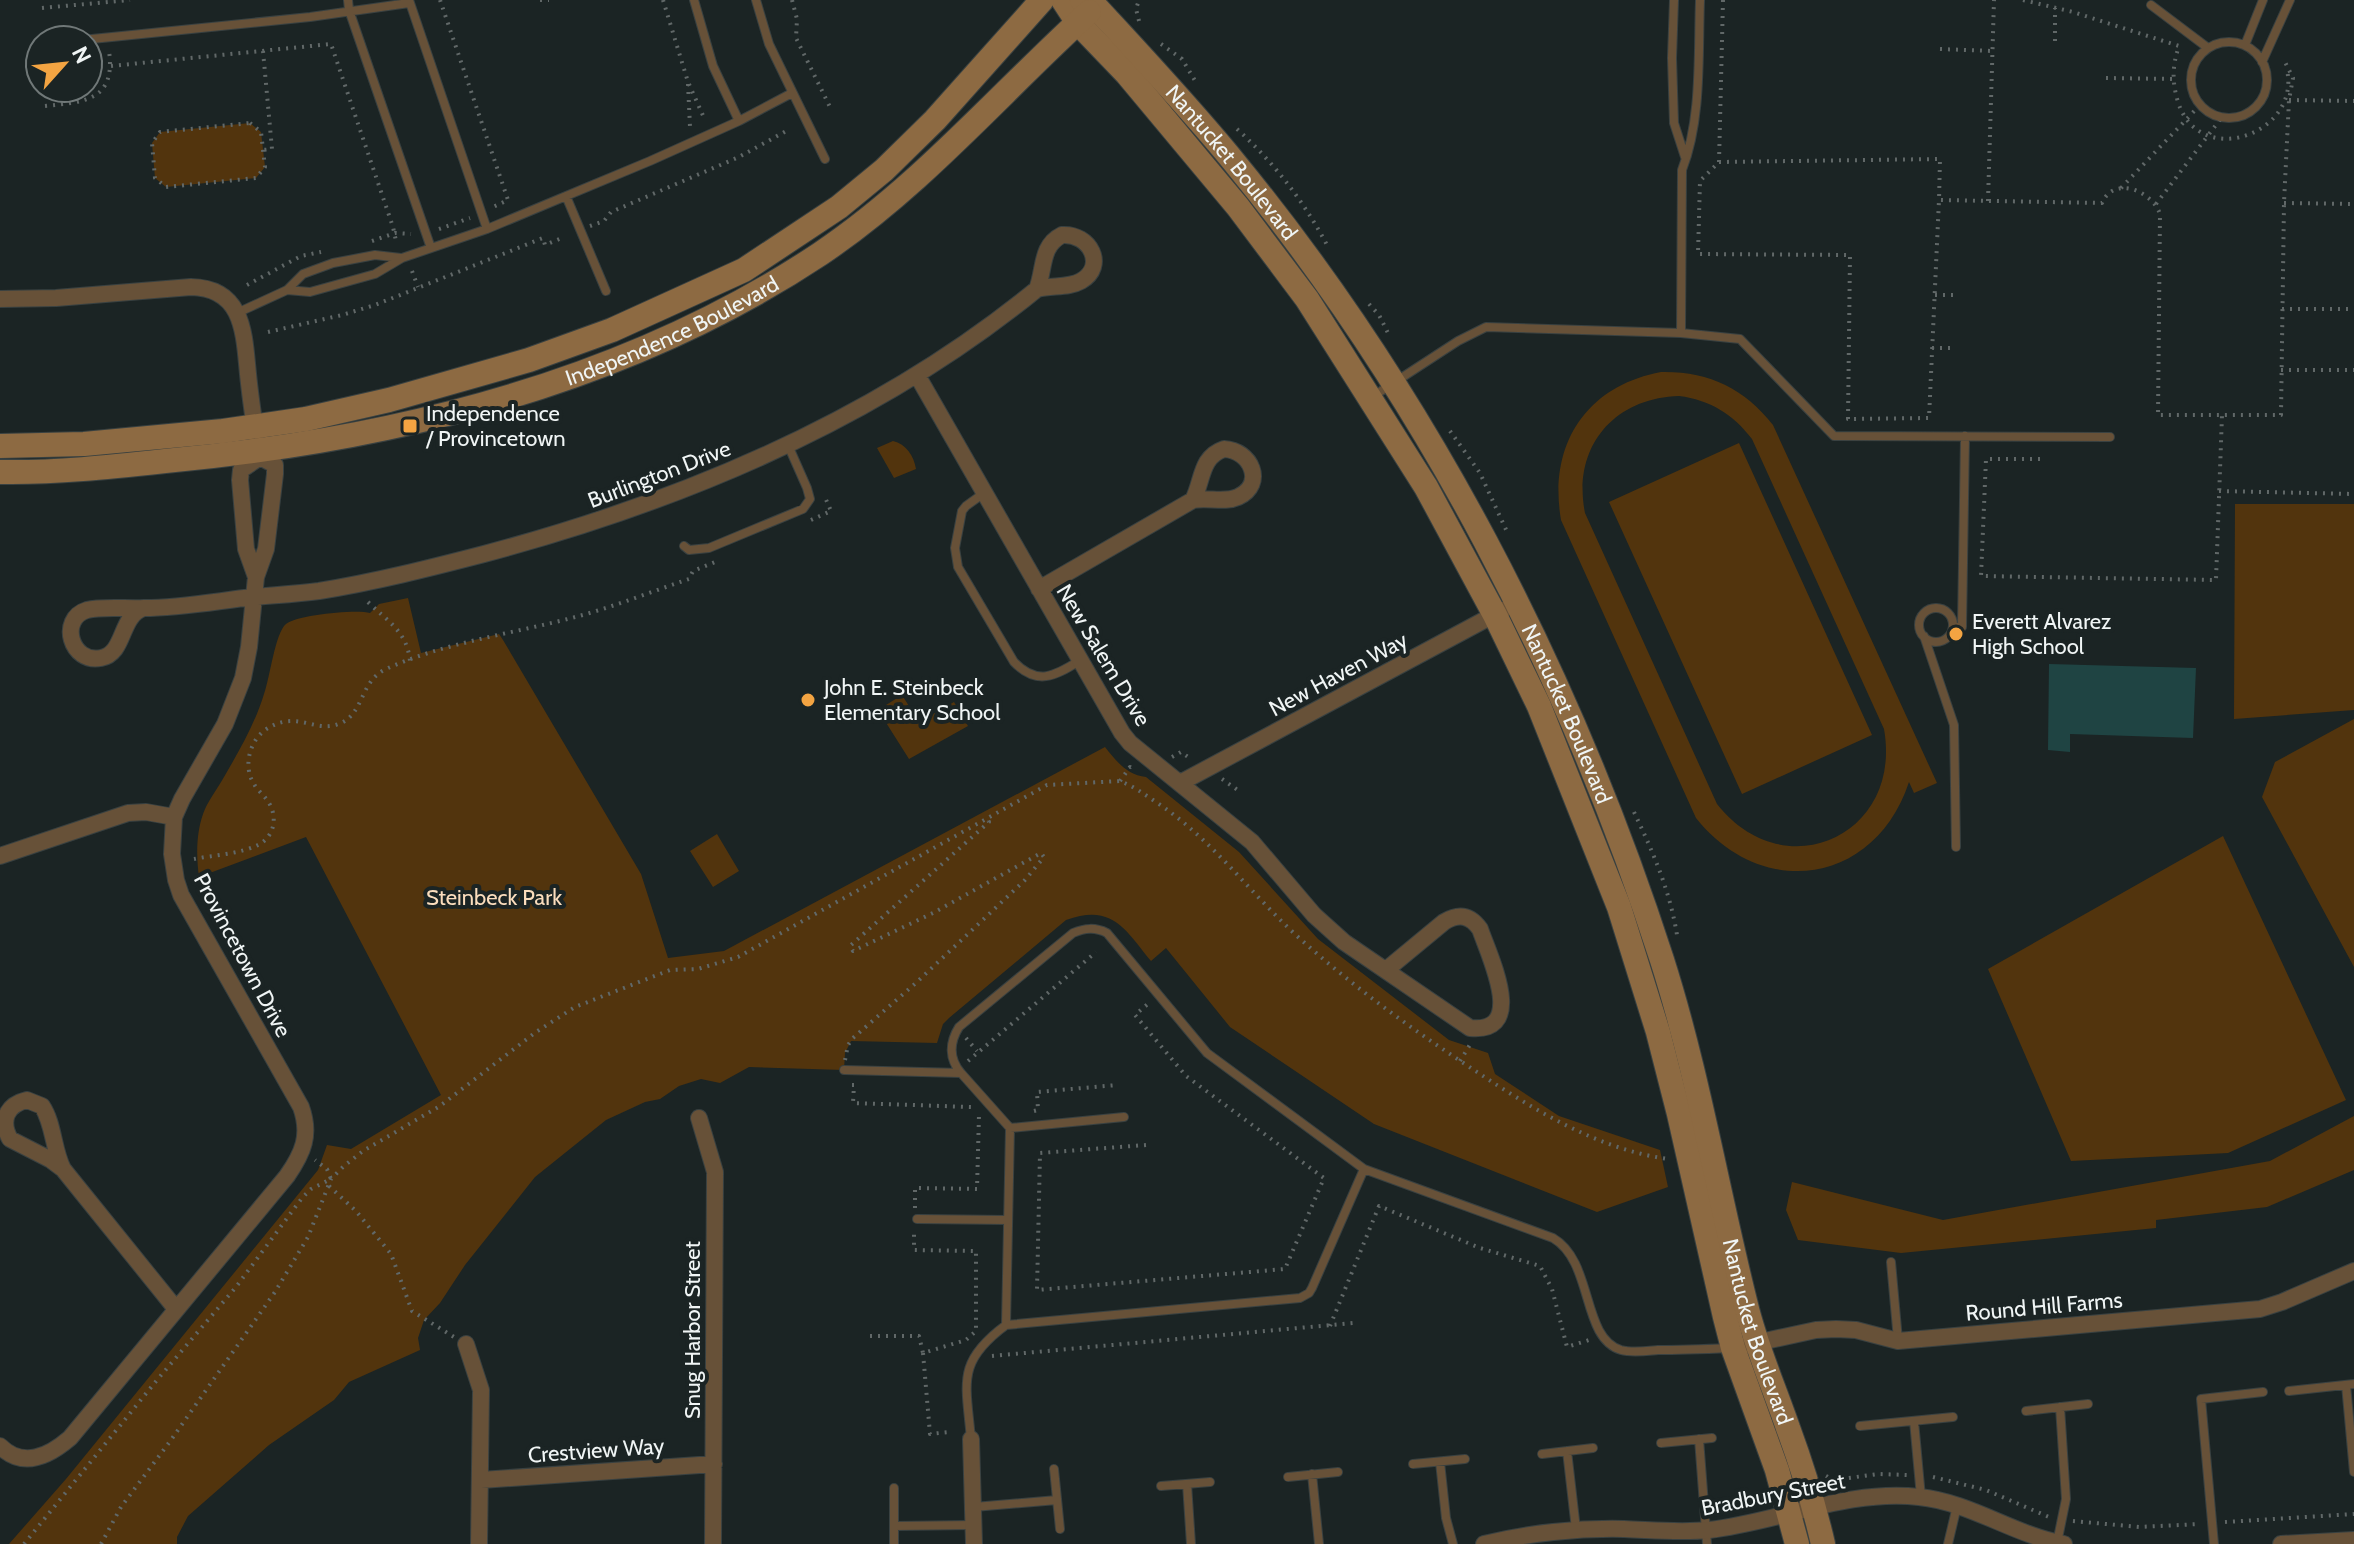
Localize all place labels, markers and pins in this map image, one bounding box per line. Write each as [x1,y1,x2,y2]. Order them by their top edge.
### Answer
place label: Independence / Provincetown [425,400,565,452]
marker: Independence / Provincetown [401,417,419,435]
place label: Everett Alvarez High School [1972,608,2111,660]
marker: Everett Alvarez High School [1947,625,1965,643]
place label: John E. Steinbeck Elementary School [823,674,1001,726]
marker: John E. Steinbeck Elementary School [799,691,817,709]

